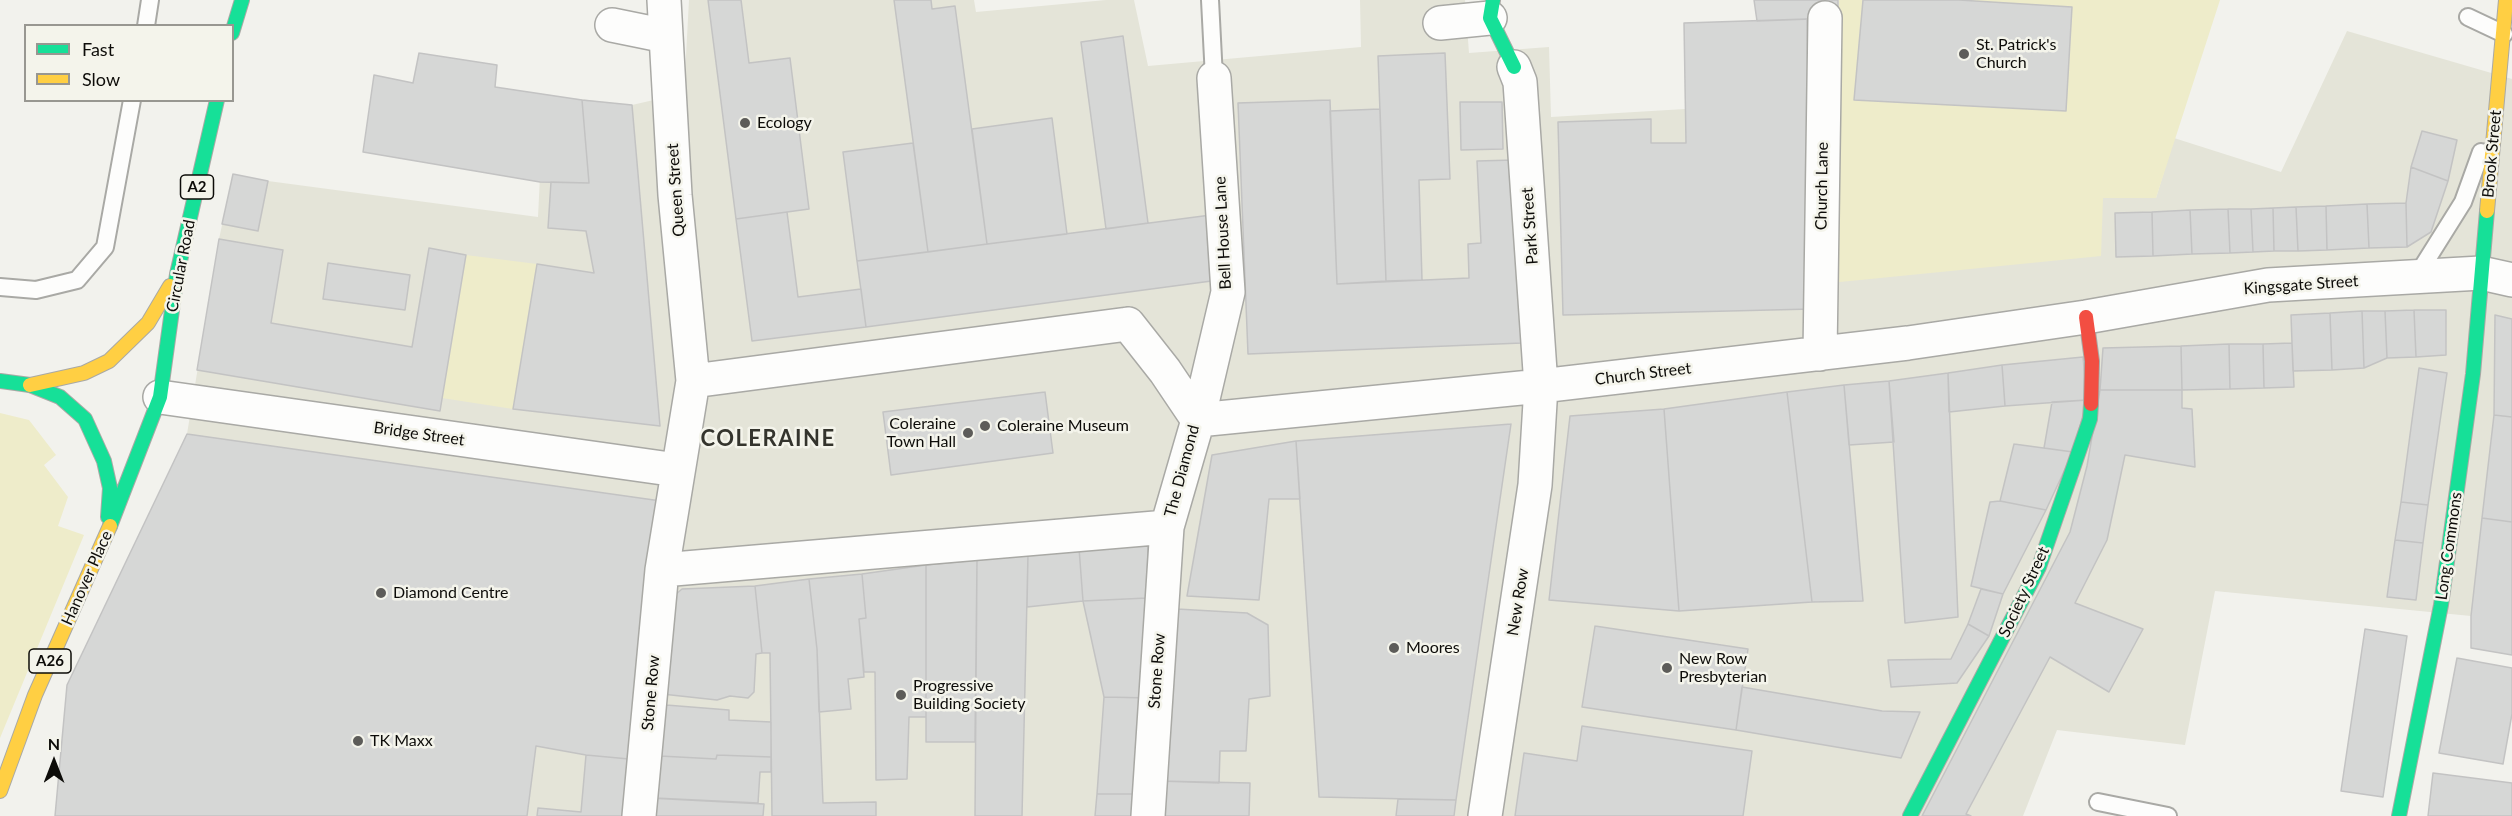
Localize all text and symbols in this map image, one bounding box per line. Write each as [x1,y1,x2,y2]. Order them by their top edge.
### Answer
legend [24,24,234,102]
place label: St. Patrick's Church [1976,35,2056,73]
text: Fast [82,38,114,60]
marker: St. Patrick's Church [1957,47,1971,61]
text: Slow [82,68,120,90]
street label: Brook Street [2479,109,2505,199]
place label: Ecology [757,113,812,133]
marker: Ecology [738,116,752,130]
street label: Church Lane [1812,142,1832,230]
street label: Queen Street [663,143,689,237]
road number: A2 [180,175,214,199]
street label: Bell House Lane [1210,176,1236,290]
street label: Park Street [1518,187,1542,265]
street label: Circular Road [163,218,199,314]
street label: Kingsgate Street [2243,271,2359,299]
street label: Church Street [1594,359,1692,389]
place label: Coleraine Town Hall [886,414,956,452]
place label: Coleraine Museum [997,416,1129,436]
street label: Bridge Street [372,418,466,450]
marker: Coleraine Museum [978,419,992,433]
street label: The Diamond [1160,423,1204,519]
district label: COLERAINE [700,426,836,452]
marker: Coleraine Town Hall [961,426,975,440]
street label: Long Commons [2432,491,2466,601]
street label: Hanover Place [58,528,116,628]
street label: Society Street [1995,544,2053,640]
street label: New Row [1503,567,1533,637]
place label: Diamond Centre [393,583,508,603]
marker: Diamond Centre [374,586,388,600]
street label: Stone Row [1145,633,1169,709]
place label: Moores [1406,638,1460,658]
marker: Moores [1387,641,1401,655]
road number: A26 [29,649,71,673]
place label: New Row Presbyterian [1679,649,1767,687]
street label: Stone Row [638,655,664,731]
marker: New Row Presbyterian [1660,661,1674,675]
place label: Progressive Building Society [913,676,1025,714]
marker: Progressive Building Society [894,688,908,702]
place label: TK Maxx [370,731,433,751]
north arrow [24,732,84,792]
text: N [48,734,60,753]
marker: TK Maxx [351,734,365,748]

